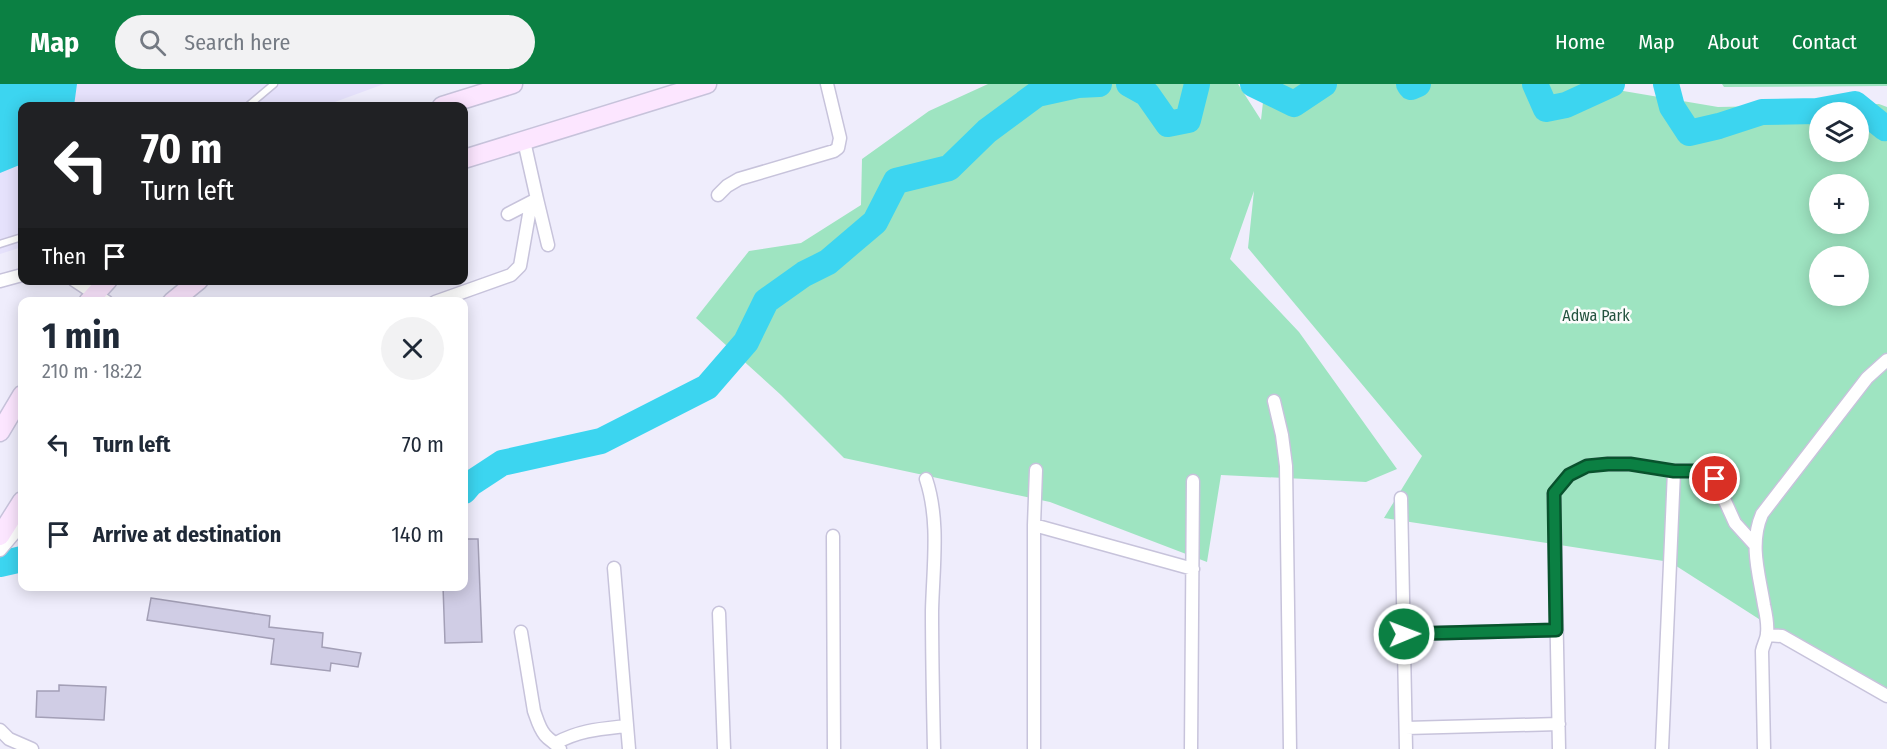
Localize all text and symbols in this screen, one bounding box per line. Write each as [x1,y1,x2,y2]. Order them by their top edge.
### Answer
search box [115,15,535,69]
text: Map [30,26,79,59]
icon: search [136,26,169,59]
text: Search here [184,29,290,56]
text: Home [1555,29,1605,55]
text: Map [1638,29,1675,55]
text: About [1708,29,1759,55]
text: Contact [1792,29,1857,55]
map controls [1809,102,1869,306]
button: layers [1809,102,1869,162]
text: 70 m [141,124,222,174]
icon: left [42,126,120,204]
button: + [1809,174,1869,234]
text: Turn left [141,175,234,207]
icon: arrive [98,240,131,273]
text: Then [42,243,86,270]
button: − [1809,246,1869,306]
park label: Adwa Park [1562,306,1630,325]
text: 1 min [42,314,120,358]
button: close [381,317,444,380]
text: 210 m · 18:22 [42,359,142,383]
icon: left [42,428,75,461]
text: Turn left [93,431,171,458]
text: 70 m [402,431,444,458]
pin [1689,453,1740,504]
icon: arrive [1698,462,1731,495]
icon: arrive [42,518,75,551]
text: Arrive at destination [93,521,281,548]
text: 140 m [391,521,444,548]
position arrow [1372,602,1436,666]

